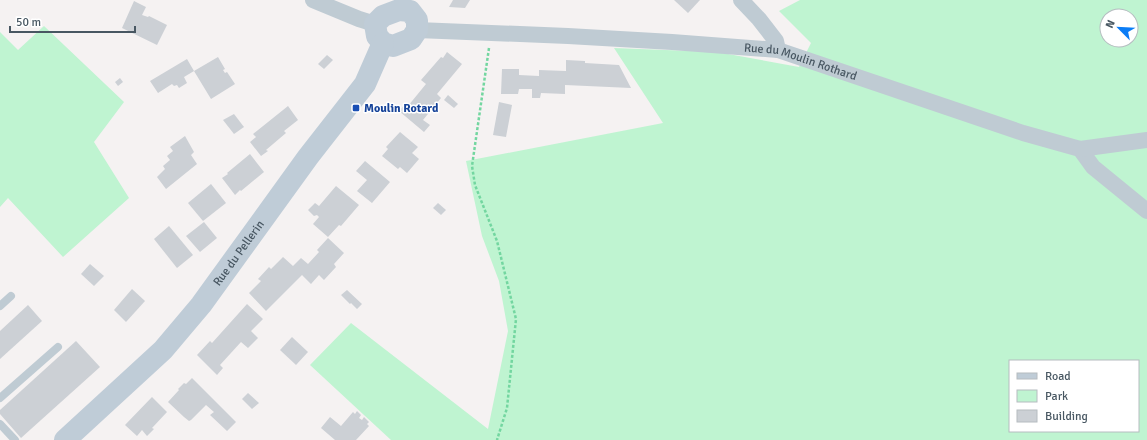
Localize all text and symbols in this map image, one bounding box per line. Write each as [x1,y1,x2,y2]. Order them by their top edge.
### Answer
scale bar [10,8,135,34]
north arrow [1099,8,1139,48]
text: 50 m [16,15,41,30]
text: N [1103,18,1118,30]
street label: Rue du Moulin Rothard [743,40,859,84]
place label: Moulin Rotard [364,101,439,116]
marker: Moulin Rotard [351,103,361,113]
street label: Rue du Pellerin [210,218,268,289]
legend [1009,360,1139,432]
text: Road [1045,369,1071,384]
text: Park [1045,389,1068,404]
text: Building [1045,409,1088,424]

